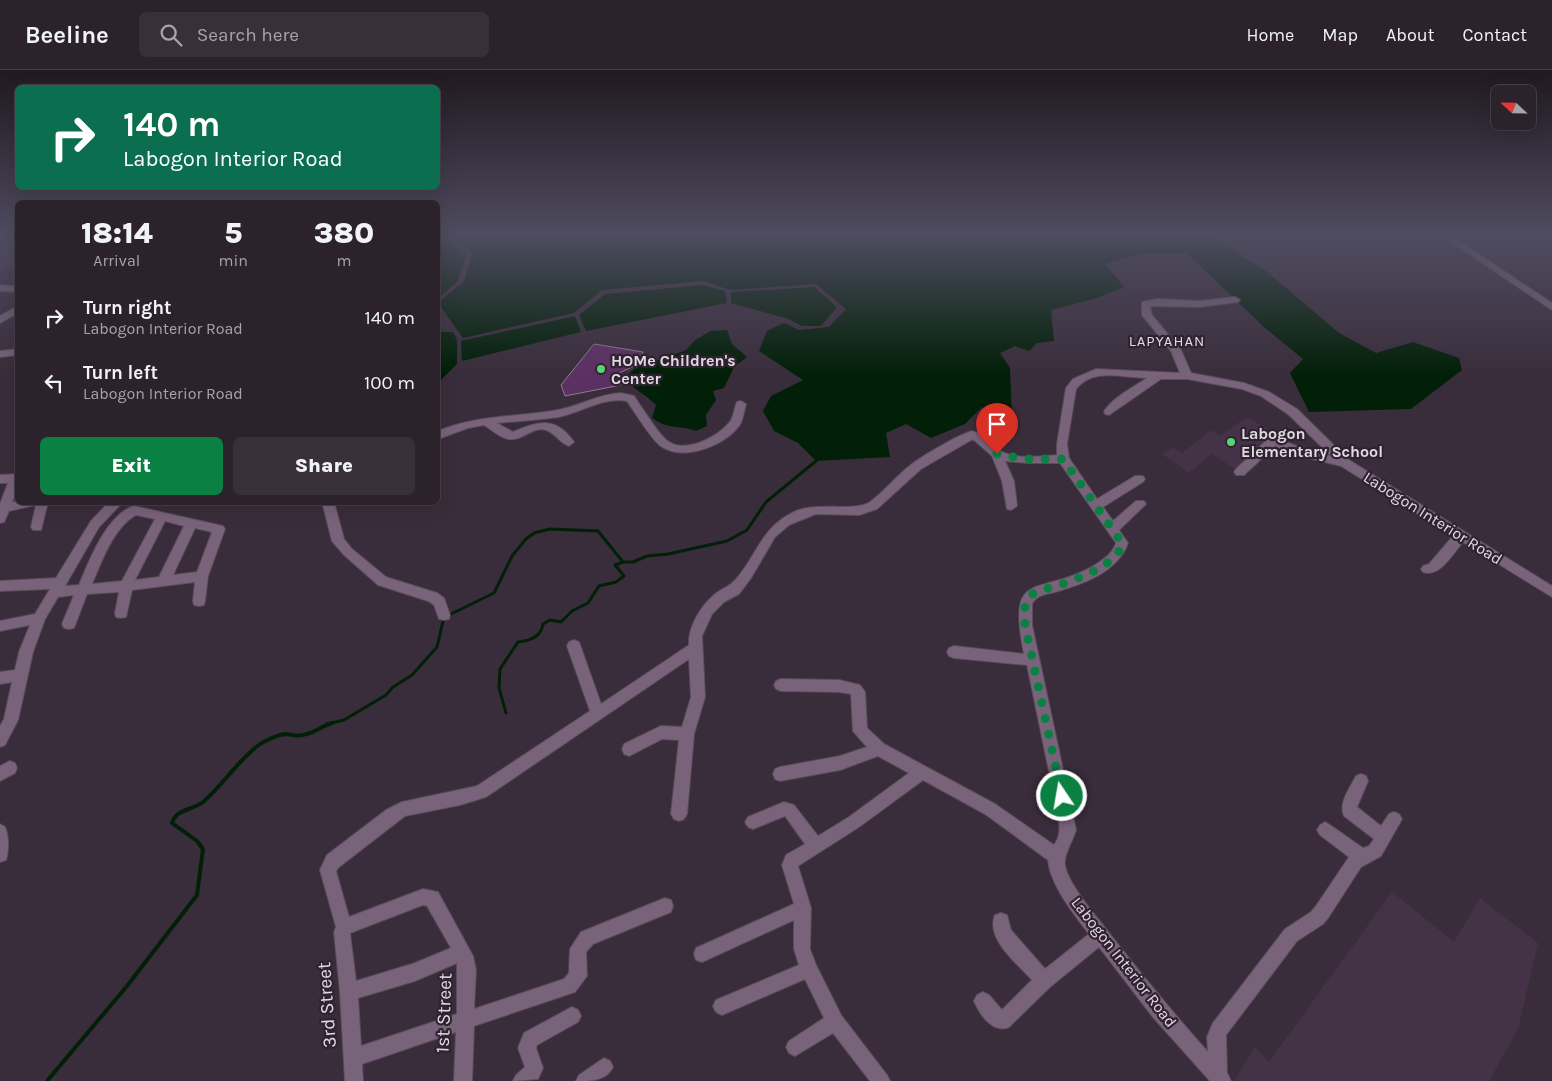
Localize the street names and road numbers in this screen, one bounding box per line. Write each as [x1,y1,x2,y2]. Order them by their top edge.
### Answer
street label: Labogon Interior Road [1360,468,1506,568]
street label: Labogon Interior Road [1067,893,1181,1031]
street label: 3rd Street [313,961,341,1049]
street label: 1st Street [432,973,456,1053]

